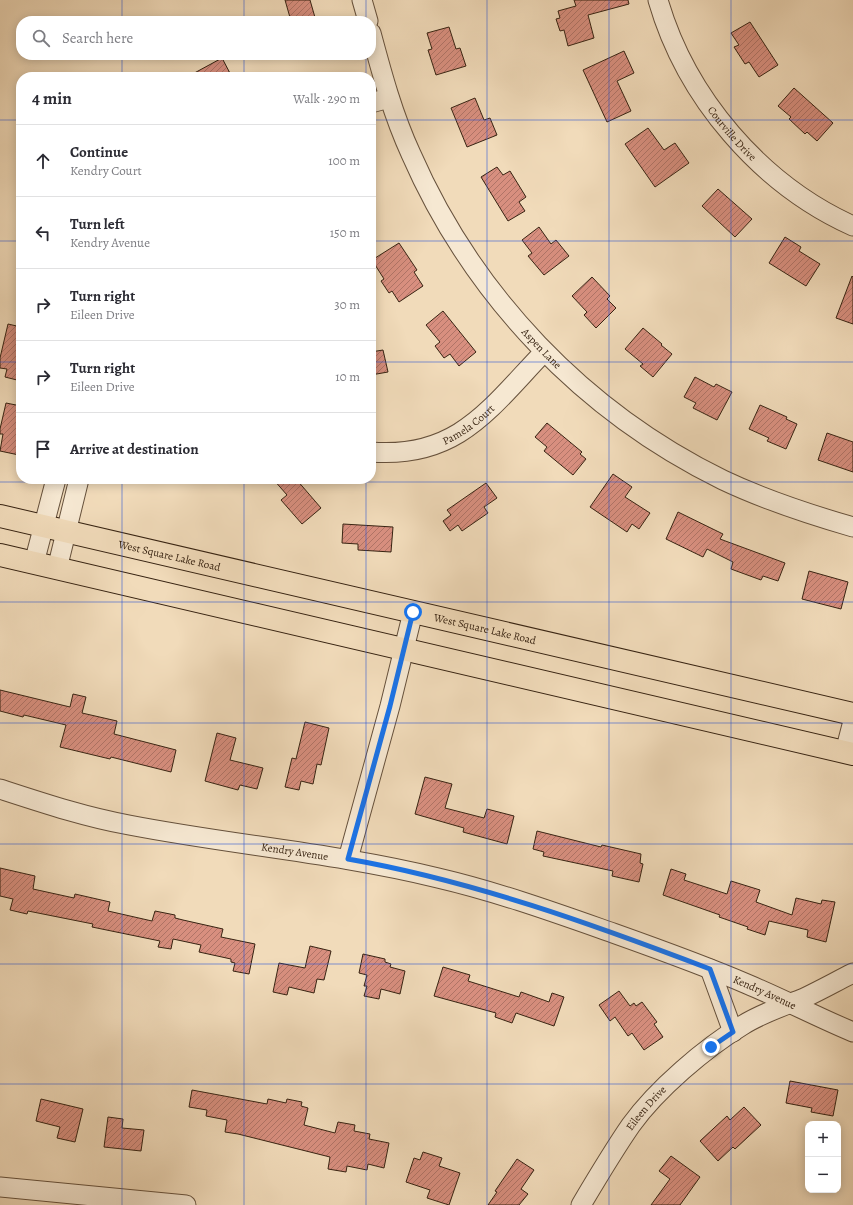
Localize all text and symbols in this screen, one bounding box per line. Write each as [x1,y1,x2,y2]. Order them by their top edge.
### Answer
search box [16,16,376,60]
icon: search [30,27,52,49]
text: Search here [62,28,133,48]
text: 4 min [32,87,72,110]
text: Walk · 290 m [293,90,360,107]
street label: Courville Drive [704,103,760,164]
text: Continue [70,142,128,162]
icon: ahead [32,150,54,172]
text: 100 m [328,152,360,169]
text: Kendry Court [70,162,142,179]
text: Turn left [70,214,125,234]
icon: left [32,222,54,244]
text: 150 m [330,224,360,241]
text: Kendry Avenue [70,234,150,251]
text: Turn right [70,286,135,306]
icon: right [32,294,54,316]
text: 30 m [334,296,360,313]
text: Eileen Drive [70,306,135,323]
street label: Aspen Lane [517,324,565,372]
text: Turn right [70,358,135,378]
icon: right [32,366,54,388]
text: 10 m [335,368,360,385]
text: Eileen Drive [70,378,135,395]
street label: Pamela Court [440,401,498,449]
icon: arrive [32,438,54,460]
text: Arrive at destination [70,439,199,459]
street label: West Square Lake Road [116,537,222,575]
route start [404,603,422,621]
street label: West Square Lake Road [432,610,538,648]
street label: Kendry Avenue [260,839,330,864]
street label: Kendry Avenue [731,972,799,1013]
route end [702,1038,720,1056]
street label: Eileen Drive [623,1082,670,1133]
map controls [805,1121,841,1193]
button: + [805,1121,841,1157]
button: − [805,1157,841,1193]

